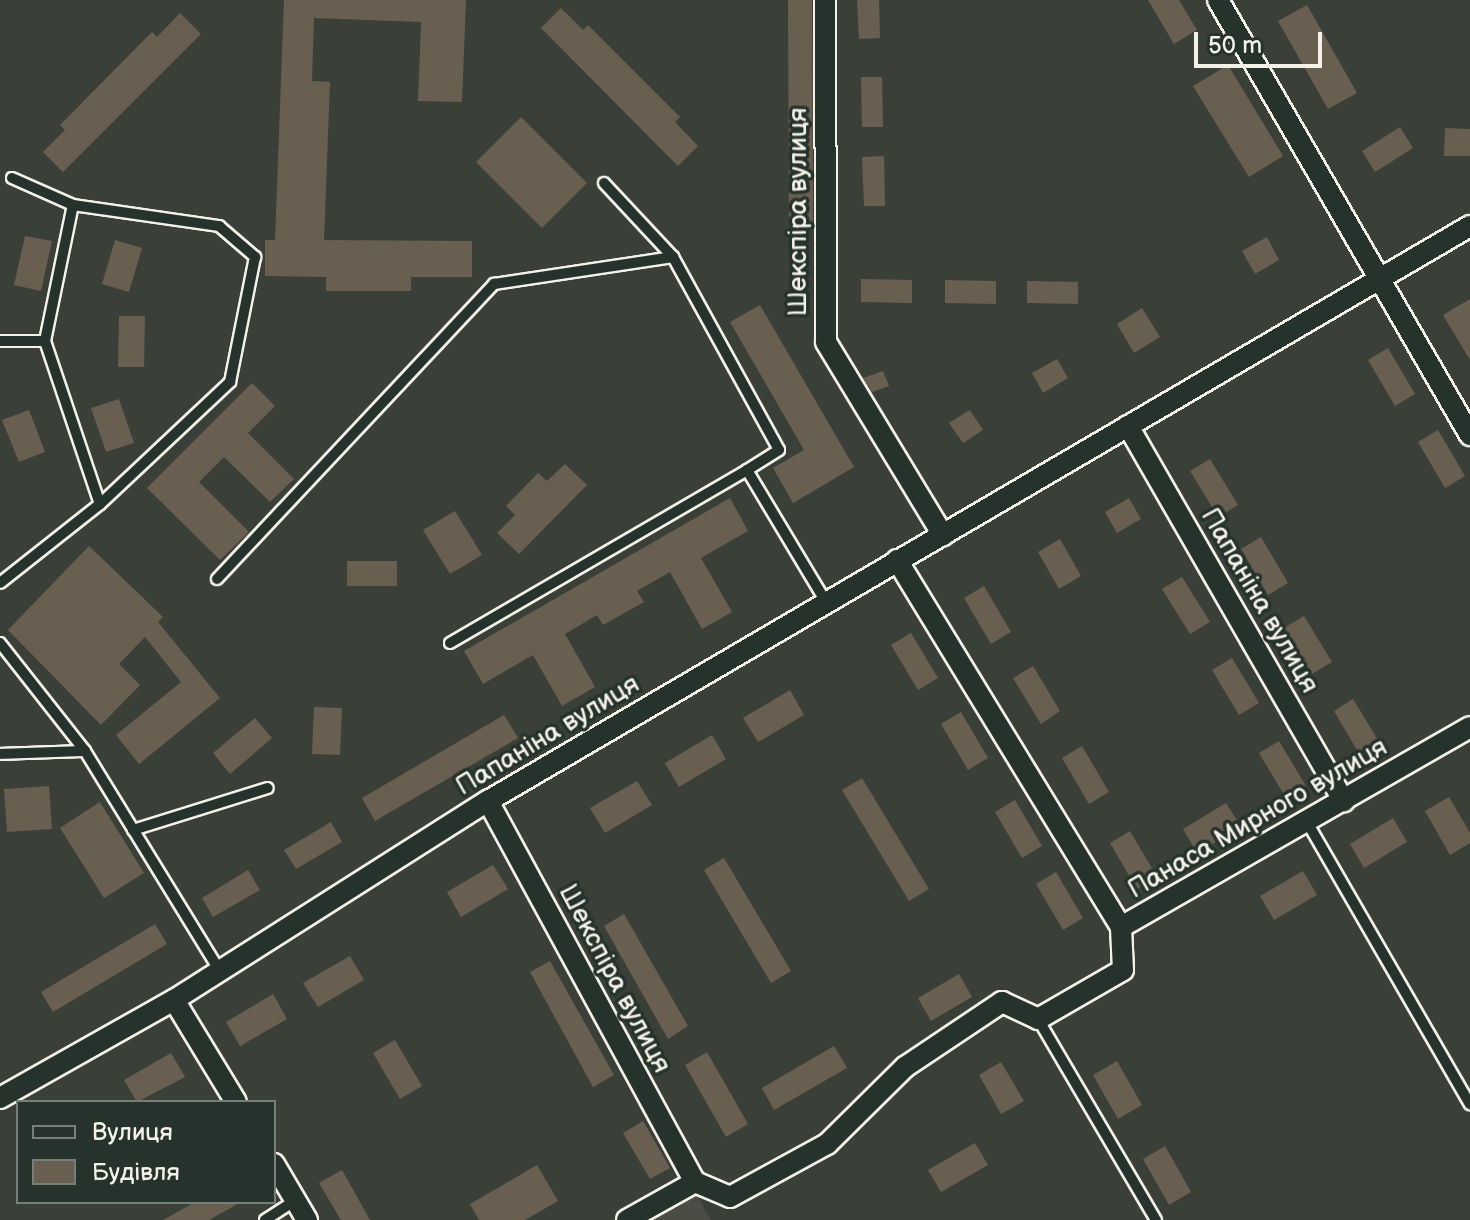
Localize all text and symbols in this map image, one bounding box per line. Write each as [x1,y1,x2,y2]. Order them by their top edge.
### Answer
scale bar [1198,16,1326,66]
text: 50 m [1208,31,1262,60]
street label: Шекспіра вулиця [783,108,815,316]
street label: Папаніна вулиця [1193,503,1325,699]
street label: Папаніна вулиця [451,669,645,803]
street label: Панаса Мирного вулиця [1123,732,1393,906]
street label: Шекспіра вулиця [551,879,677,1079]
legend [16,1100,276,1204]
text: Вулиця [92,1118,173,1147]
text: Будівля [92,1158,180,1187]

